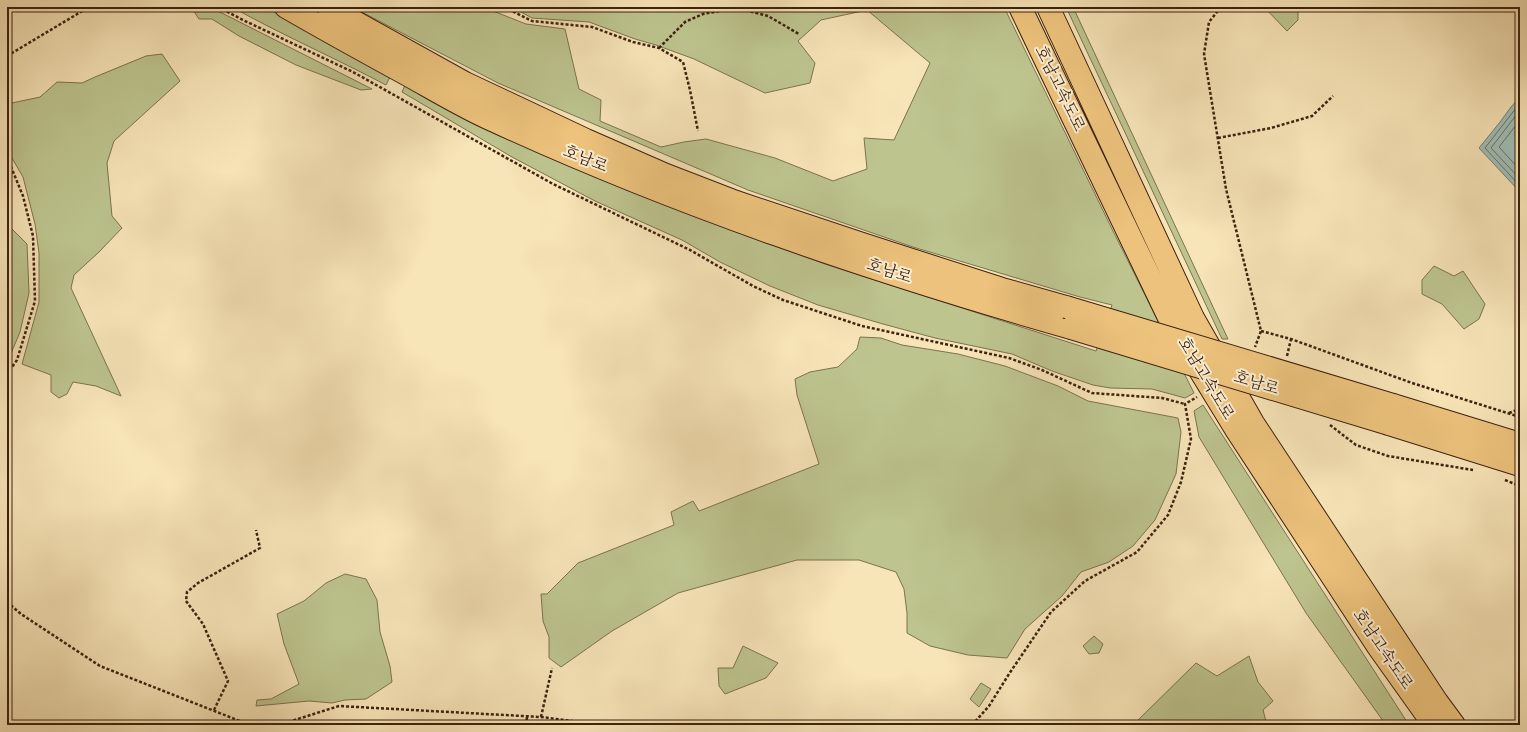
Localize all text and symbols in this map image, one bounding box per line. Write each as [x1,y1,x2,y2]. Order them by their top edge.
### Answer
street label: 호남고속도로 [1029,42,1089,136]
street label: 호남로 [559,141,611,179]
street label: 호남로 [864,254,915,290]
street label: 호남고속도로 [1172,334,1239,425]
street label: 호남로 [1231,367,1282,401]
street label: 호남고속도로 [1347,605,1417,695]

